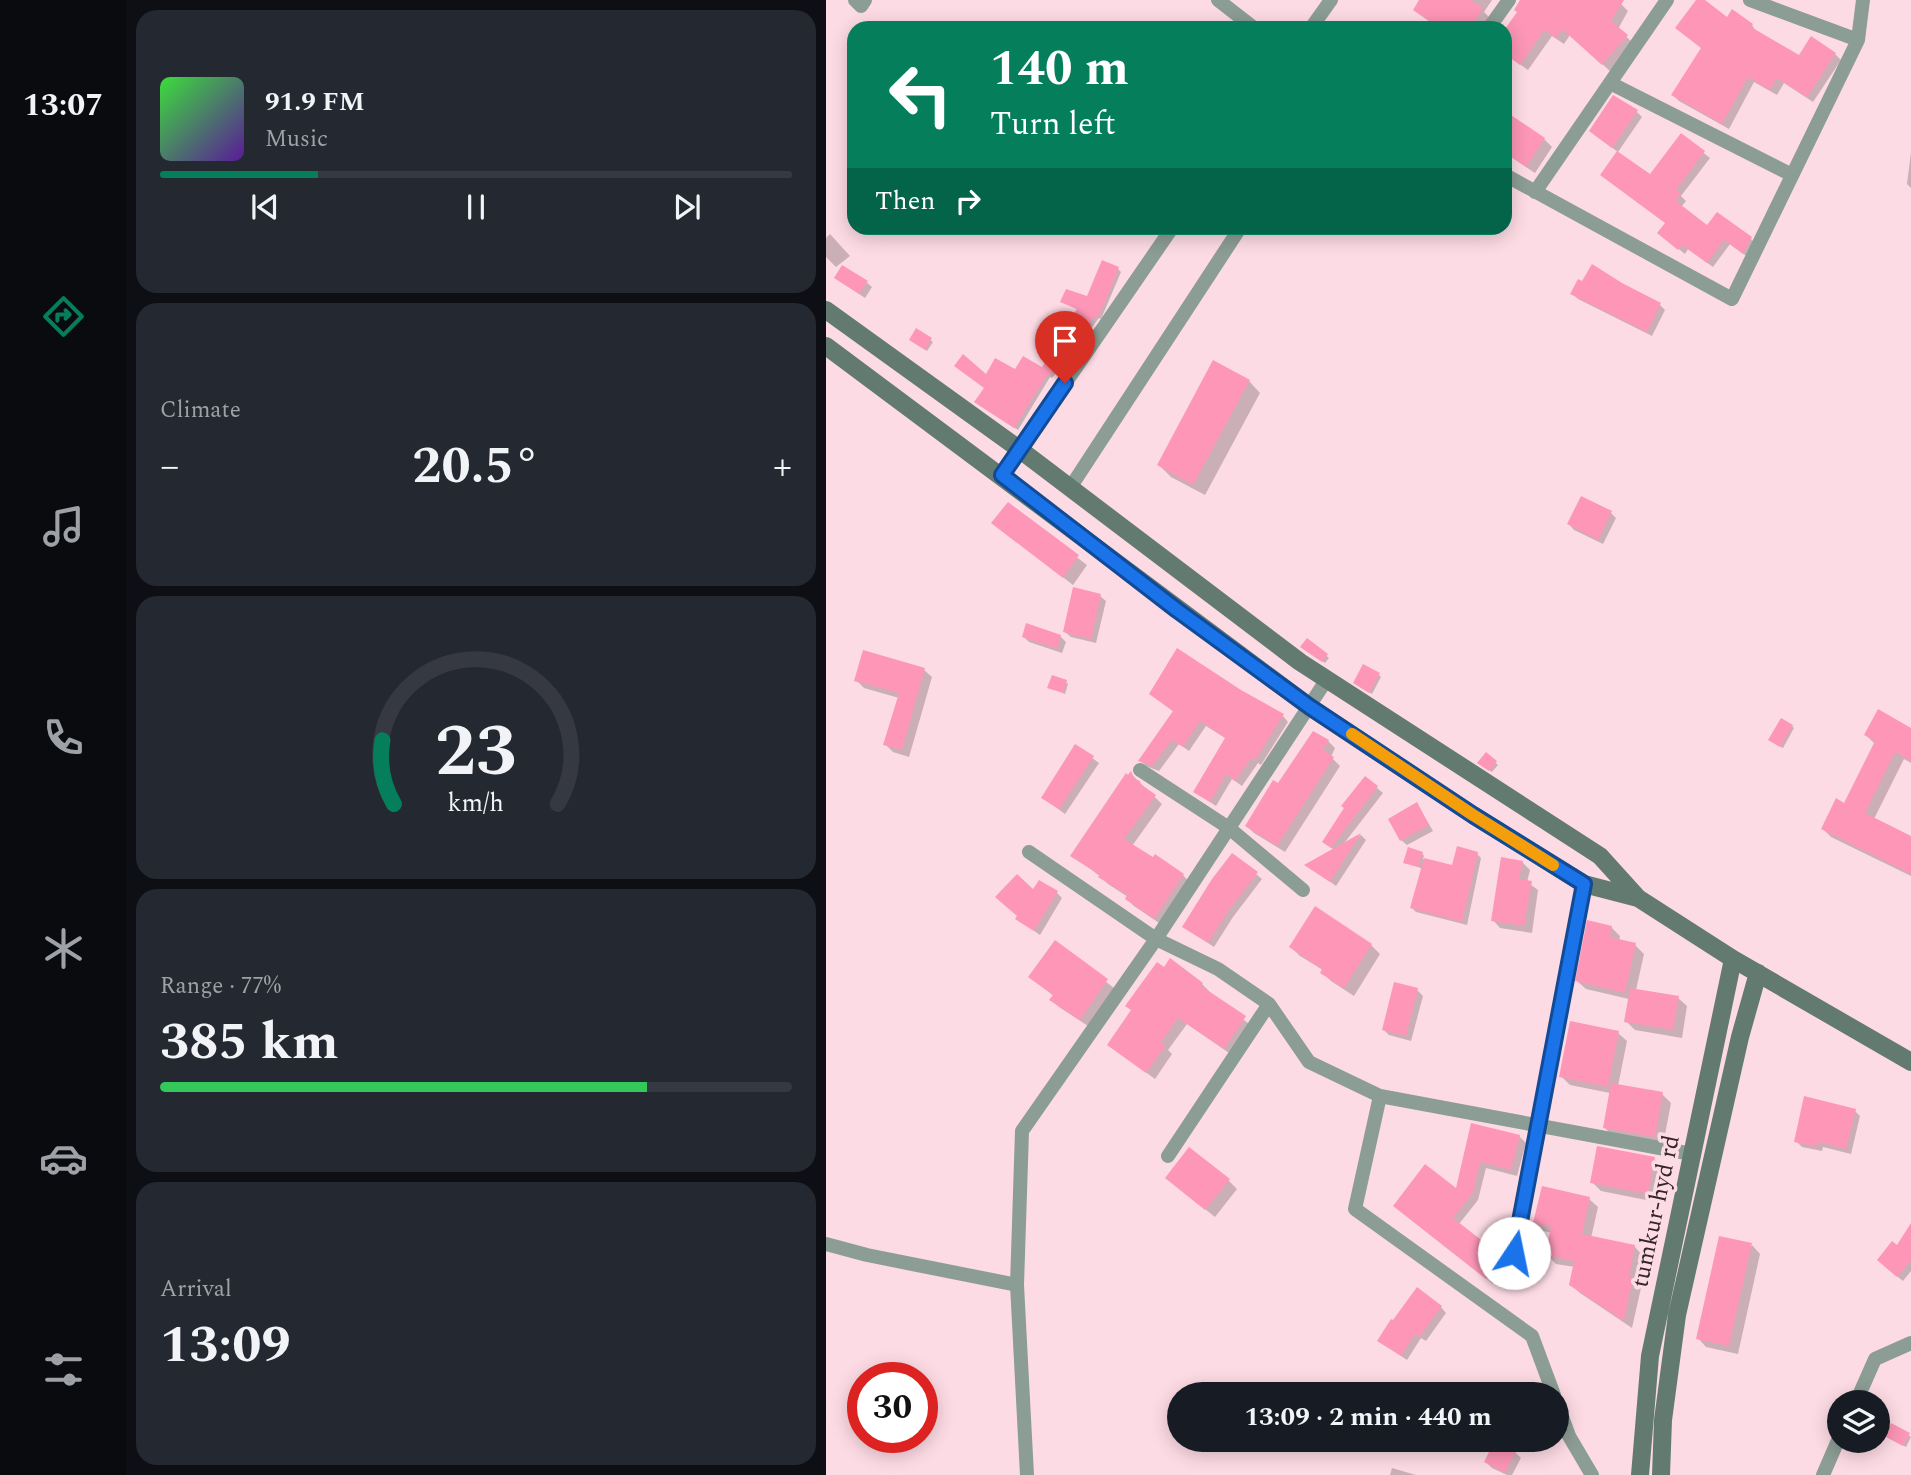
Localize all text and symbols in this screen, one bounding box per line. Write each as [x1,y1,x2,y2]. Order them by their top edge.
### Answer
text: 140 m [990,32,1129,107]
icon: left [875,49,966,140]
text: 13:07 [23,81,103,130]
text: 91.9 FM [265,82,365,122]
text: Turn left [990,100,1116,149]
text: Music [265,122,328,157]
text: Then [875,181,935,221]
icon: right [949,182,987,220]
icon: previous [246,188,284,226]
icon: pause [457,188,495,226]
icon: next [668,188,706,226]
icon: directions [39,292,88,341]
pin [1035,311,1095,383]
icon: arrive [1046,322,1084,360]
text: Climate [160,393,241,428]
text: 20.5° [412,427,540,506]
text: − [160,438,179,496]
text: + [773,438,792,496]
icon: music [39,502,88,551]
text: 23 [435,697,517,808]
icon: phone [39,713,88,762]
text: km/h [448,784,504,822]
icon: climate [39,924,88,973]
text: Range · 77% [160,969,281,1004]
text: 385 km [160,1003,339,1082]
street label: tumkur-hyd rd [1622,1132,1690,1291]
icon: car [39,1134,88,1183]
position arrow [1477,1216,1551,1290]
text: Arrival [160,1272,232,1307]
text: 13:09 [160,1306,291,1385]
icon: filters [39,1345,88,1394]
speed limit sign: 30 [847,1362,938,1453]
map controls [1827,1390,1890,1453]
button: layers [1827,1390,1890,1453]
text: 13:09 · 2 min · 440 m [1244,1397,1492,1437]

